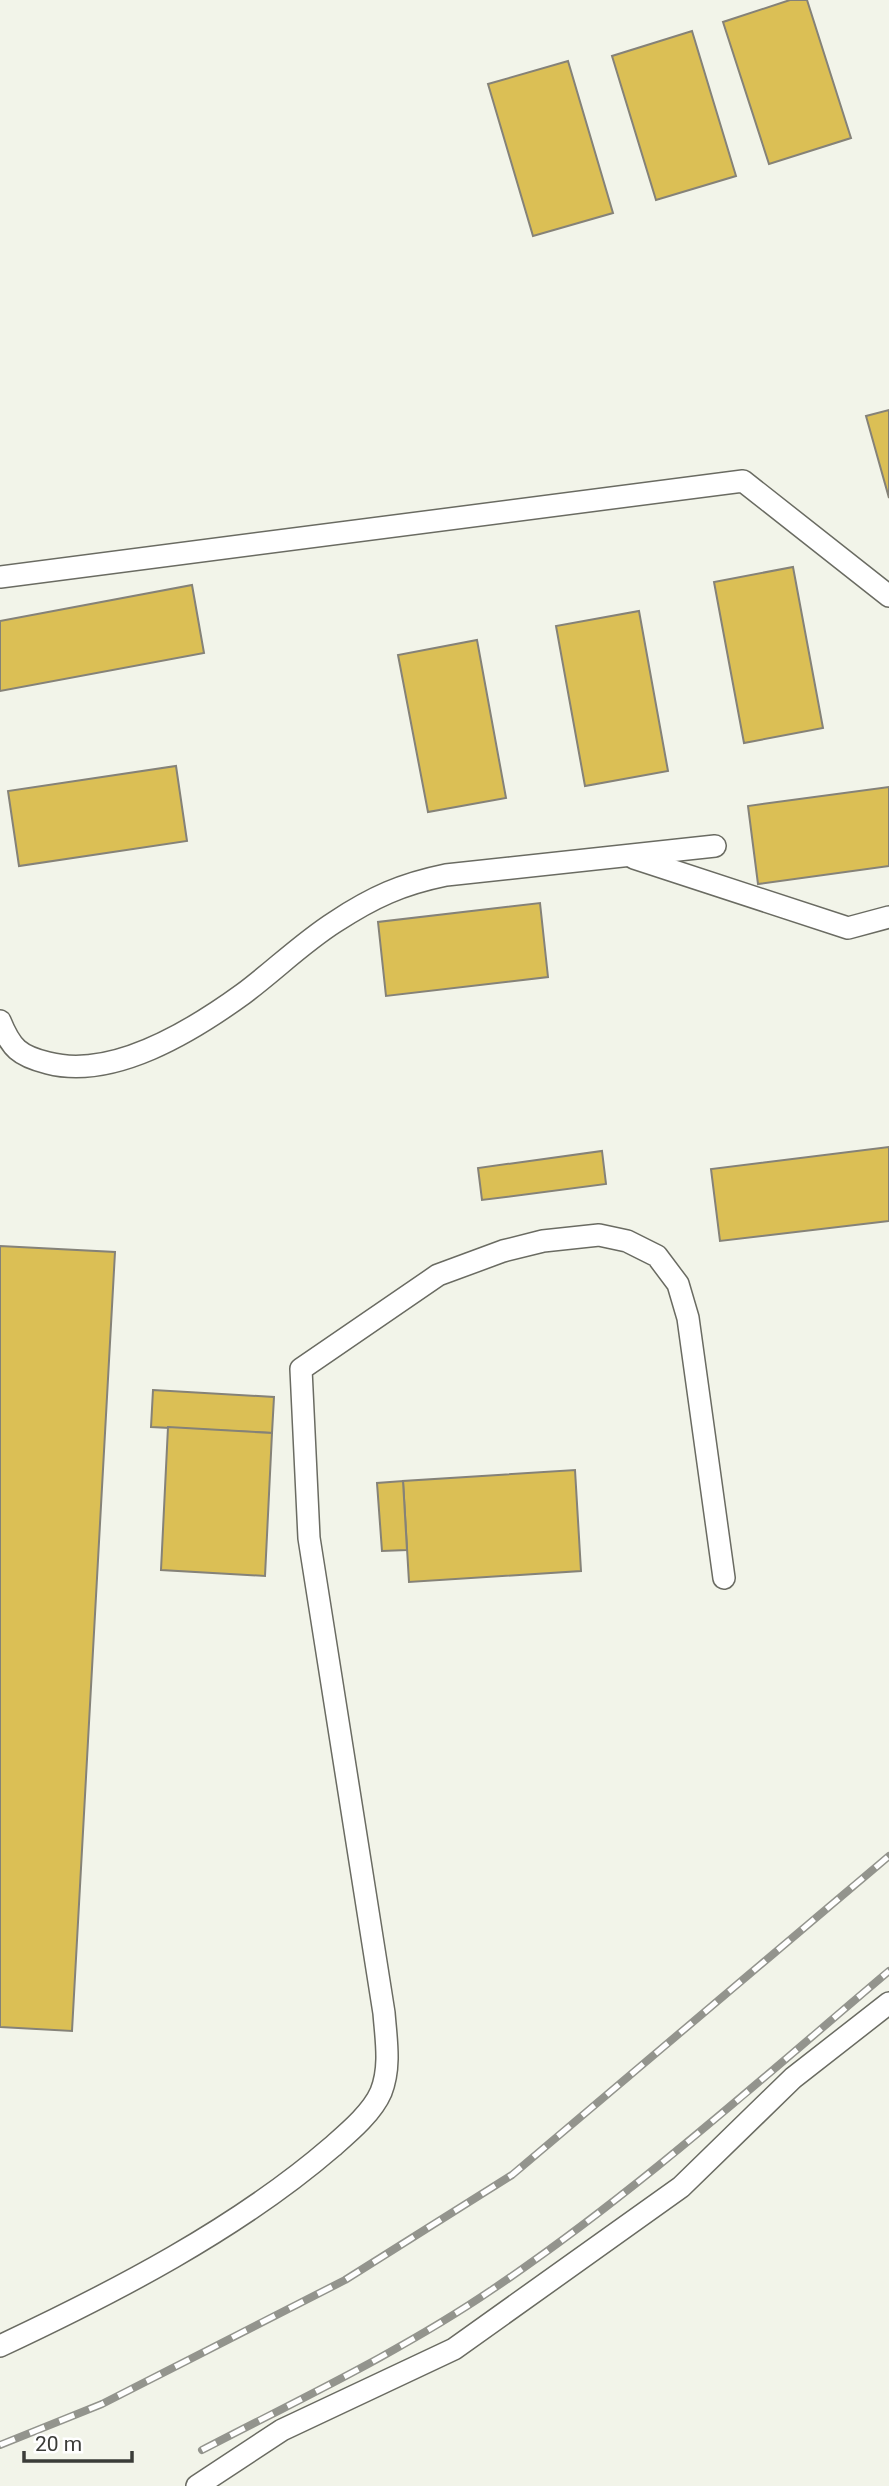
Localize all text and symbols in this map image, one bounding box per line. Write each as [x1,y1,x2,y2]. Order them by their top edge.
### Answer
scale bar [24,2420,133,2464]
text: 20 m [35,2432,82,2456]

